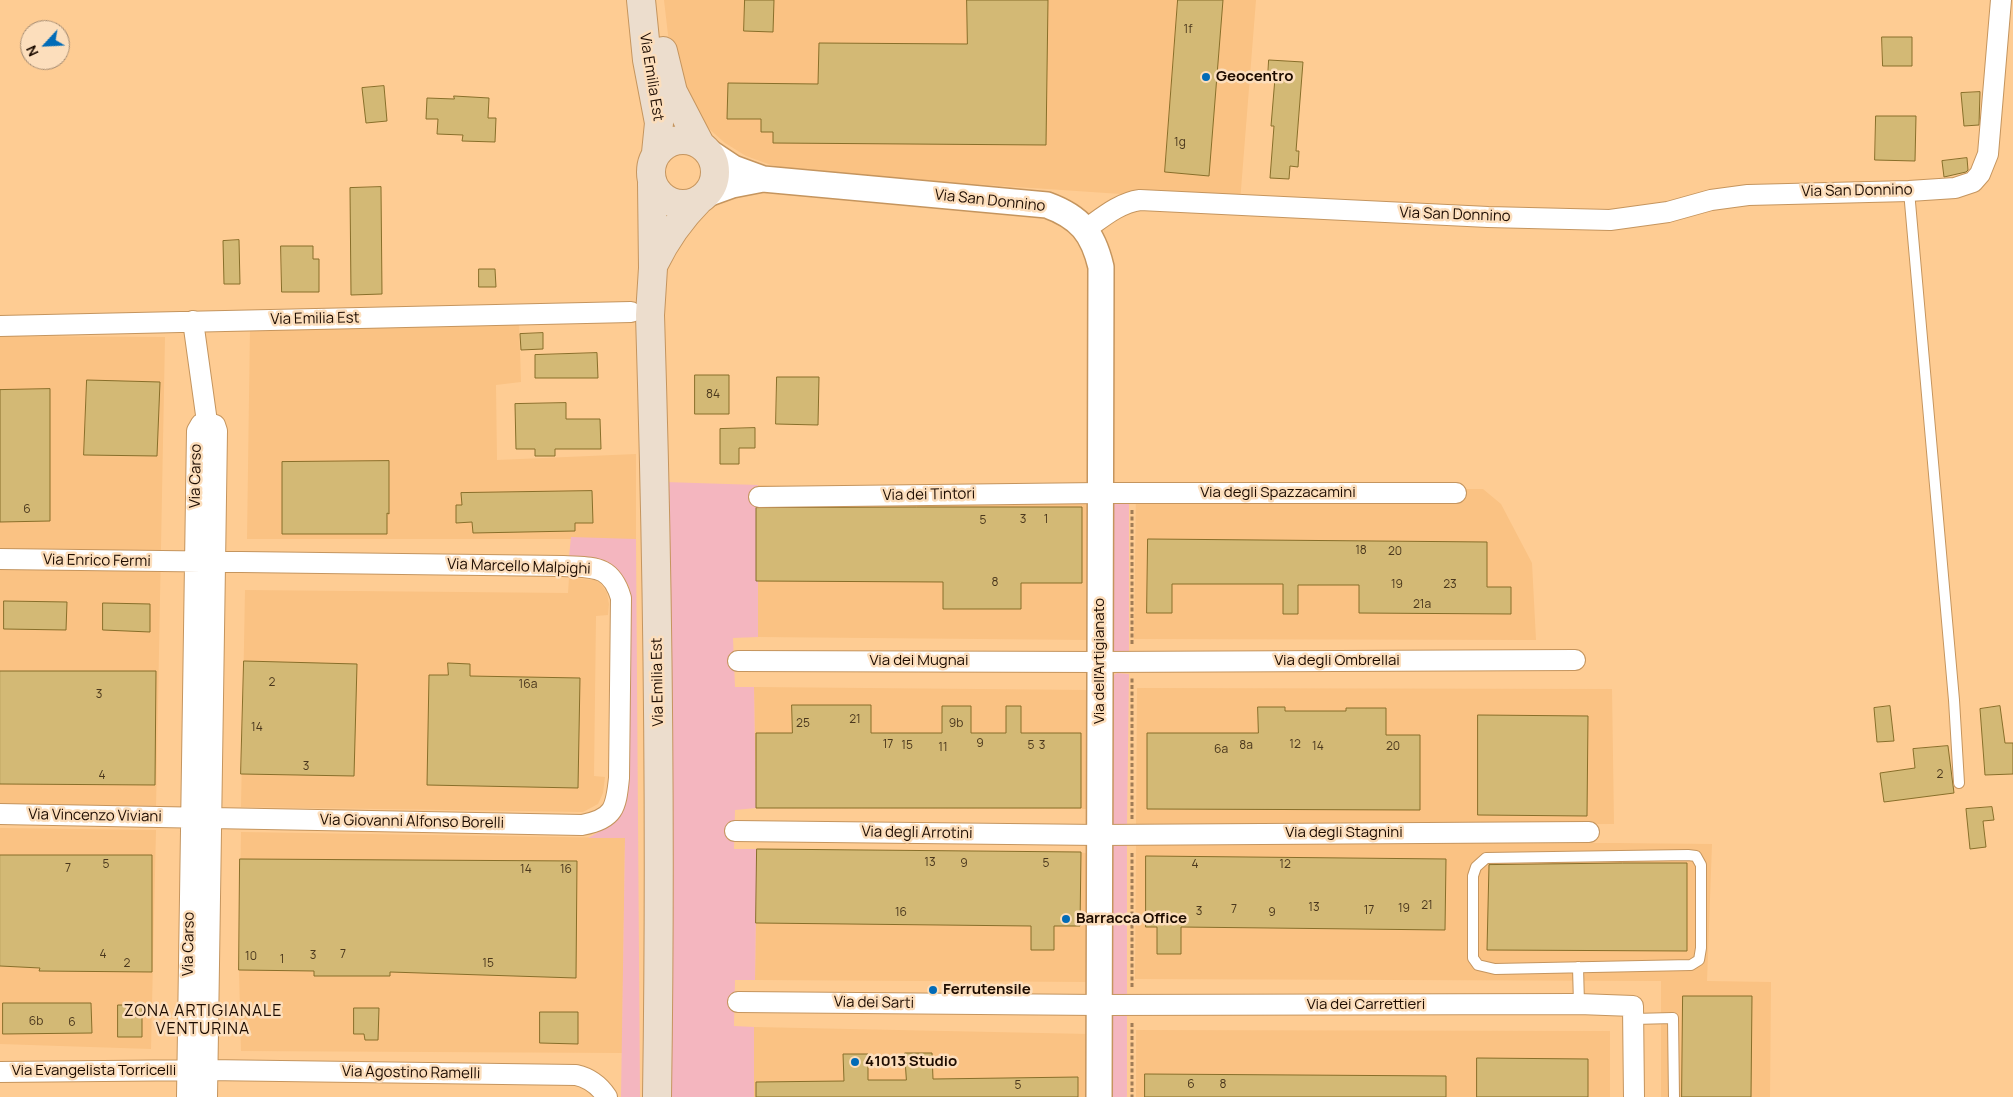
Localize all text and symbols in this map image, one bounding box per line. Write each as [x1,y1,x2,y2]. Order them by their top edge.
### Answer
north arrow [20,20,70,70]
house number: 1f [1184,23,1192,37]
street label: Via Emilia Est [635,32,667,122]
text: N [21,43,43,60]
place label: Geocentro [1216,68,1293,86]
marker: Geocentro [1200,71,1212,83]
house number: 1g [1174,136,1186,150]
street label: Via San Donnino [1801,181,1913,201]
street label: Via San Donnino [934,186,1046,216]
street label: Via San Donnino [1399,204,1511,226]
street label: Via Emilia Est [270,309,360,329]
house number: 84 [706,388,720,402]
street label: Via Carso [186,444,206,508]
street label: Via degli Spazzacamini [1200,484,1356,502]
street label: Via dei Tintori [883,485,975,505]
house number: 6 [23,503,31,517]
house number: 3 [1020,513,1026,527]
house number: 1 [1044,513,1048,527]
house number: 5 [980,514,986,528]
house number: 18 [1355,544,1367,558]
house number: 20 [1388,545,1402,559]
street label: Via Enrico Fermi [43,551,151,571]
street label: Via Marcello Malpighi [447,555,591,579]
house number: 8 [992,576,998,590]
house number: 19 [1391,578,1403,592]
house number: 23 [1443,578,1457,592]
street label: Via dell'Artigianato [1091,598,1109,724]
house number: 21a [1413,598,1431,612]
street label: Via Emilia Est [648,637,668,727]
street label: Via dei Mugnai [870,652,968,670]
street label: Via degli Ombrellai [1274,652,1400,670]
house number: 2 [269,676,275,690]
house number: 16a [519,678,537,692]
house number: 3 [96,688,102,702]
house number: 21 [849,713,861,727]
house number: 25 [796,717,810,731]
house number: 9b [949,717,963,731]
house number: 14 [251,721,263,735]
house number: 9 [976,737,984,751]
house number: 17 [883,738,893,752]
house number: 12 [1289,738,1301,752]
house number: 15 [901,739,913,753]
house number: 5 [1028,739,1034,753]
house number: 3 [1039,739,1045,753]
house number: 8a [1239,739,1253,753]
house number: 14 [1312,740,1324,754]
house number: 20 [1386,740,1400,754]
house number: 11 [938,741,948,755]
house number: 6a [1214,743,1228,757]
house number: 3 [303,760,309,774]
house number: 2 [1937,768,1943,782]
house number: 4 [98,769,106,783]
street label: Via Vincenzo Viviani [28,806,162,826]
street label: Via Giovanni Alfonso Borelli [320,811,504,833]
street label: Via degli Arrotini [861,823,973,843]
street label: Via degli Stagnini [1285,824,1403,842]
house number: 13 [924,856,936,870]
house number: 9 [960,857,968,871]
house number: 5 [1043,857,1049,871]
house number: 5 [103,858,109,872]
house number: 4 [1191,858,1199,872]
house number: 12 [1279,858,1291,872]
house number: 7 [65,862,71,876]
house number: 14 [520,863,532,877]
house number: 16 [560,863,572,877]
house number: 21 [1421,899,1433,913]
house number: 13 [1308,901,1320,915]
house number: 19 [1398,902,1410,916]
house number: 7 [1231,903,1237,917]
house number: 17 [1364,904,1374,918]
house number: 3 [1196,905,1202,919]
house number: 16 [895,906,907,920]
house number: 9 [1268,906,1276,920]
place label: Barracca Office [1076,910,1187,928]
street label: Via Carso [179,912,199,976]
marker: Barracca Office [1060,913,1072,925]
house number: 4 [99,948,107,962]
house number: 7 [340,948,346,962]
house number: 3 [310,949,316,963]
house number: 10 [245,950,257,964]
house number: 1 [280,953,284,967]
house number: 2 [124,957,130,971]
house number: 15 [482,957,494,971]
place label: Ferrutensile [943,981,1031,999]
marker: Ferrutensile [927,984,939,996]
street label: Via dei Sarti [834,993,914,1013]
street label: Via dei Carrettieri [1307,996,1425,1014]
district label: ZONA ARTIGIANALE VENTURINA [122,1002,284,1040]
house number: 6b [29,1015,43,1029]
house number: 6 [68,1016,76,1030]
place label: 41013 Studio [865,1053,957,1071]
marker: 41013 Studio [849,1056,861,1068]
street label: Via Evangelista Torricelli [12,1062,176,1080]
street label: Via Agostino Ramelli [342,1063,480,1083]
house number: 6 [1187,1078,1195,1092]
house number: 8 [1220,1078,1226,1092]
house number: 5 [1015,1079,1021,1093]

